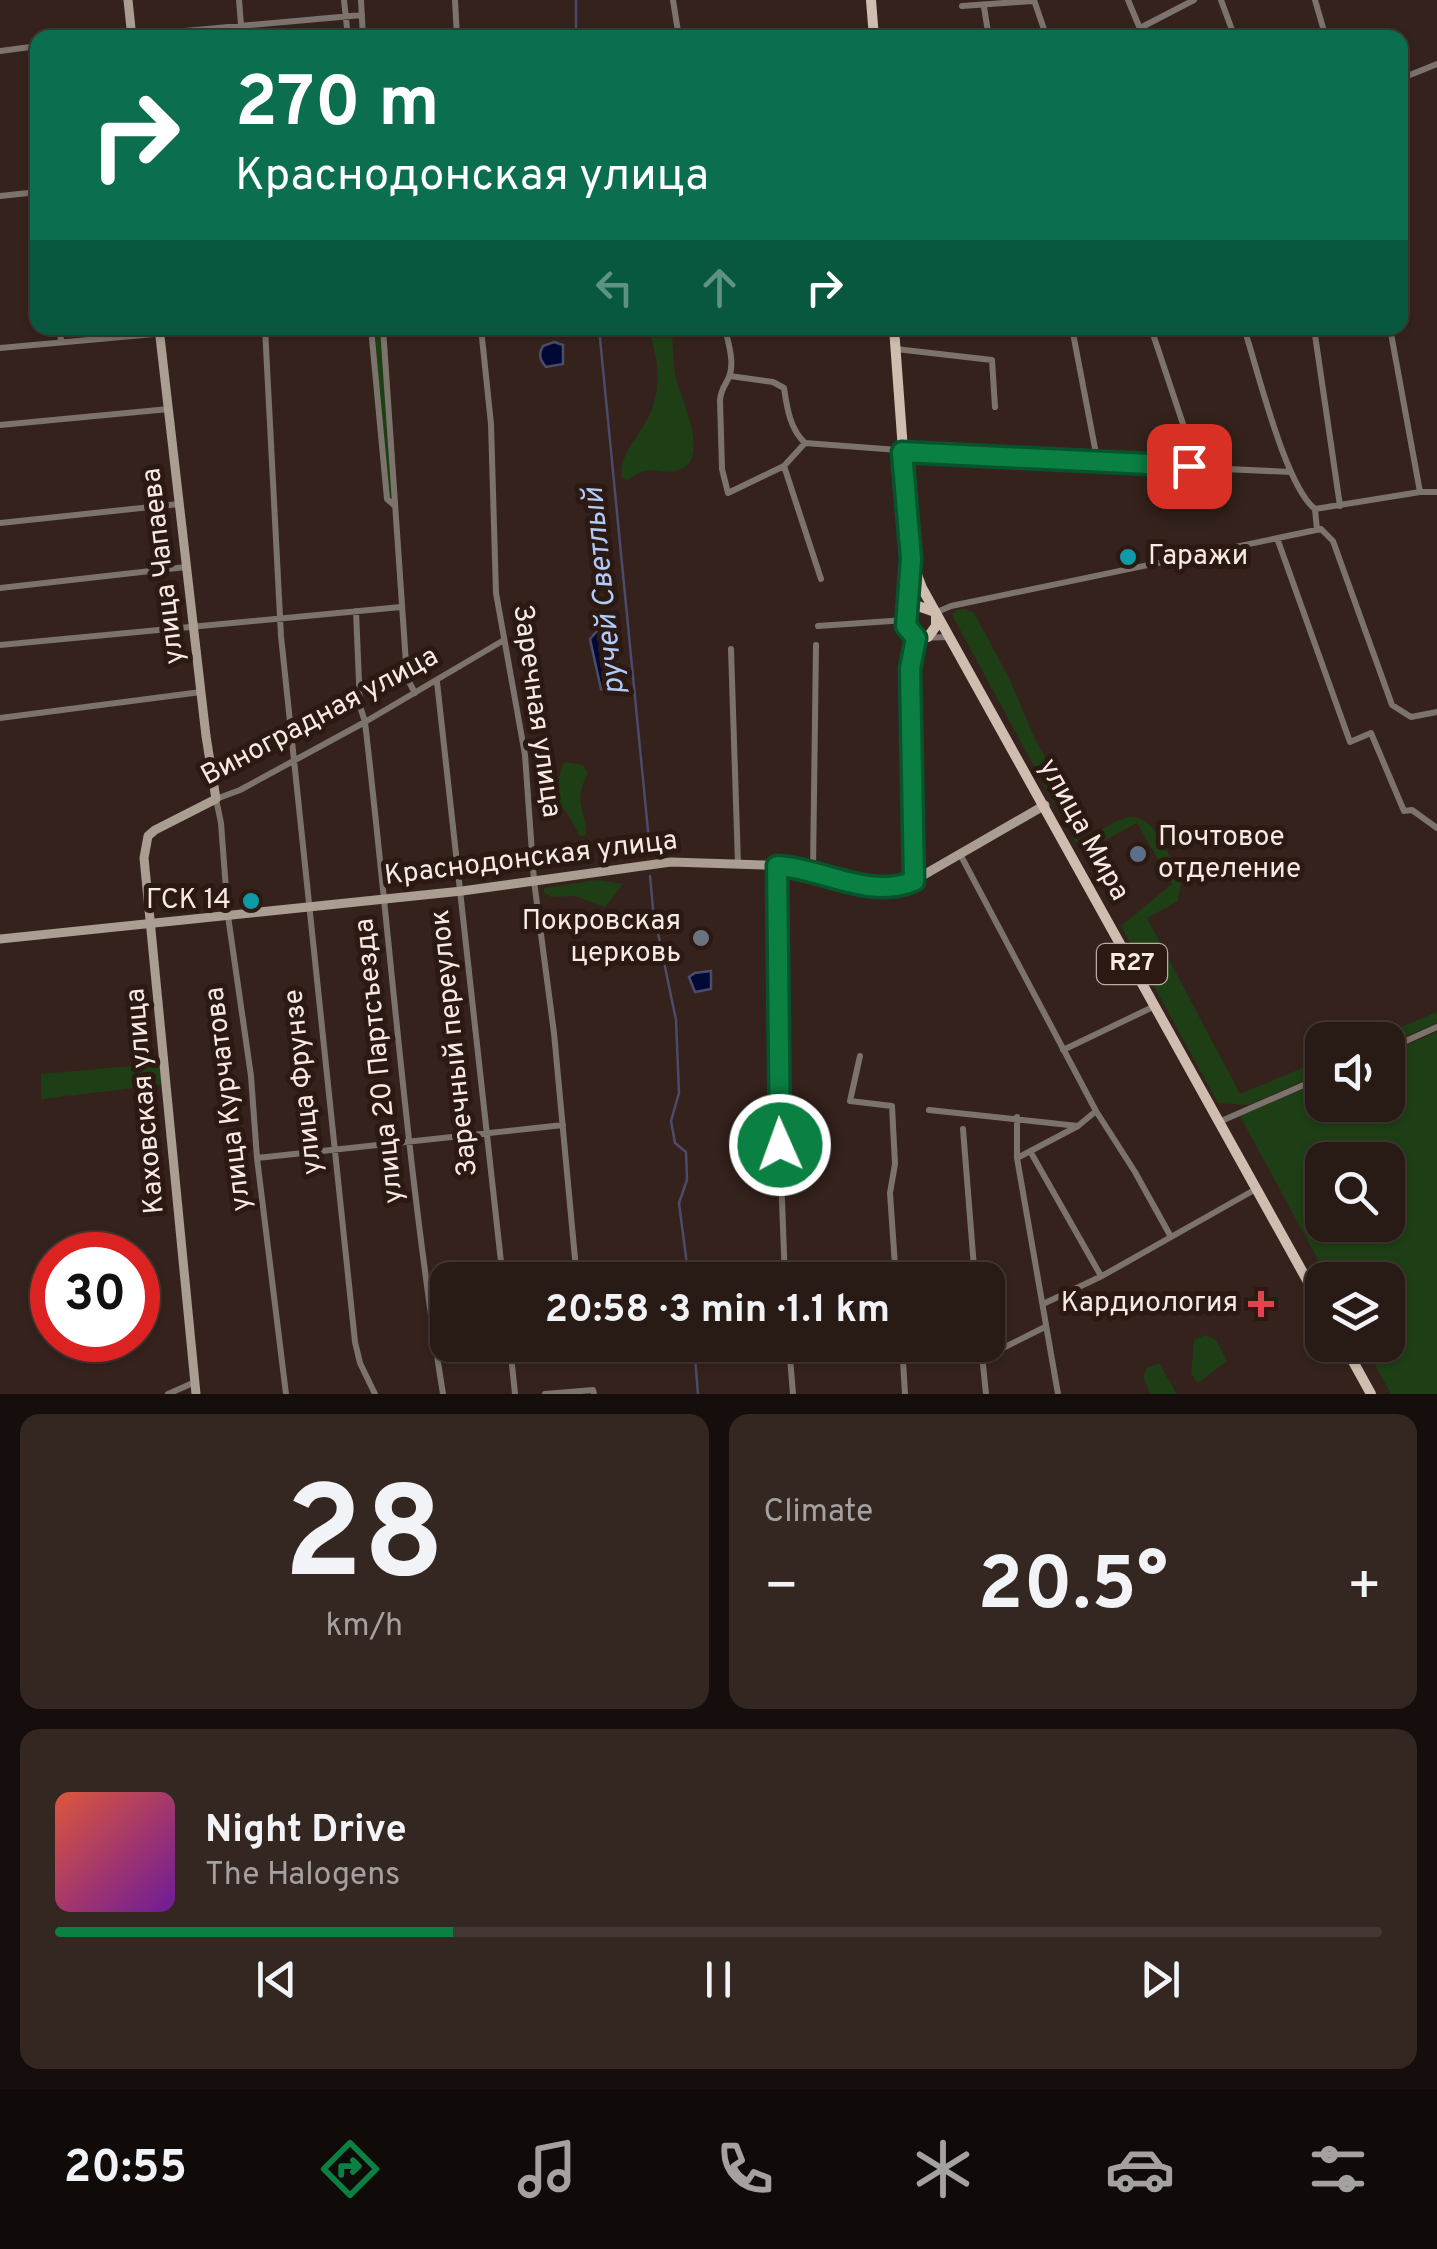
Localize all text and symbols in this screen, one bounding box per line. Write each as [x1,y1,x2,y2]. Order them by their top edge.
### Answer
text: 270 m [235,62,440,151]
icon: right [70,70,200,200]
text: Краснодонская улица [235,149,709,206]
icon: left [587,260,642,315]
icon: ahead [692,260,747,315]
icon: right [797,260,852,315]
pin [1147,424,1232,509]
icon: arrive [1162,439,1217,494]
street label: улица Чапаева [134,466,194,666]
water label: ручей Светлый [576,484,634,696]
place label: Гаражи [1148,539,1248,575]
marker: Гаражи [1117,546,1139,568]
street label: Заречная улица [503,602,569,820]
street label: Виноградная улица [195,639,445,795]
street label: улица Мира [1029,753,1137,907]
place label: Почтовое отделение [1158,820,1301,888]
street label: Краснодонская улица [382,823,680,895]
marker: Почтовое отделение [1127,843,1149,865]
place label: ГСК 14 [146,883,231,919]
marker: ГСК 14 [240,890,262,912]
place label: Покровская церковь [522,904,681,972]
street label: Заречный переулок [423,908,487,1178]
street label: улица 20 Партсъезда [347,917,413,1205]
marker: Покровская церковь [690,927,712,949]
road number: R27 [1097,944,1167,984]
street label: улица Курчатова [197,985,261,1213]
street label: Каховская улица [118,987,174,1215]
street label: улица Фрунзе [276,987,332,1177]
map controls [1305,1022,1405,1362]
button: sound [1305,1022,1405,1122]
position arrow [728,1093,832,1197]
button: search [1305,1142,1405,1242]
speed limit sign: 30 [30,1232,160,1362]
button: layers [1305,1262,1405,1362]
place label: Кардиология [1061,1286,1238,1322]
text: 20:58 · 3 min · 1.1 km [545,1287,890,1336]
marker: Кардиология [1248,1291,1274,1317]
text: 28 [284,1459,445,1624]
text: Climate [764,1493,873,1533]
text: 20.5° [978,1541,1168,1636]
text: − [764,1554,799,1624]
text: + [1347,1554,1382,1624]
text: km/h [325,1607,403,1647]
text: Night Drive [205,1807,407,1856]
text: The Halogens [205,1856,400,1896]
icon: previous [249,1952,304,2007]
icon: pause [691,1952,746,2007]
icon: next [1133,1952,1188,2007]
icon: directions [315,2134,385,2204]
icon: music [512,2134,582,2204]
icon: phone [710,2134,780,2204]
icon: climate [908,2134,978,2204]
icon: car [1105,2134,1175,2204]
icon: filters [1303,2134,1373,2204]
text: 20:55 [64,2141,187,2198]

